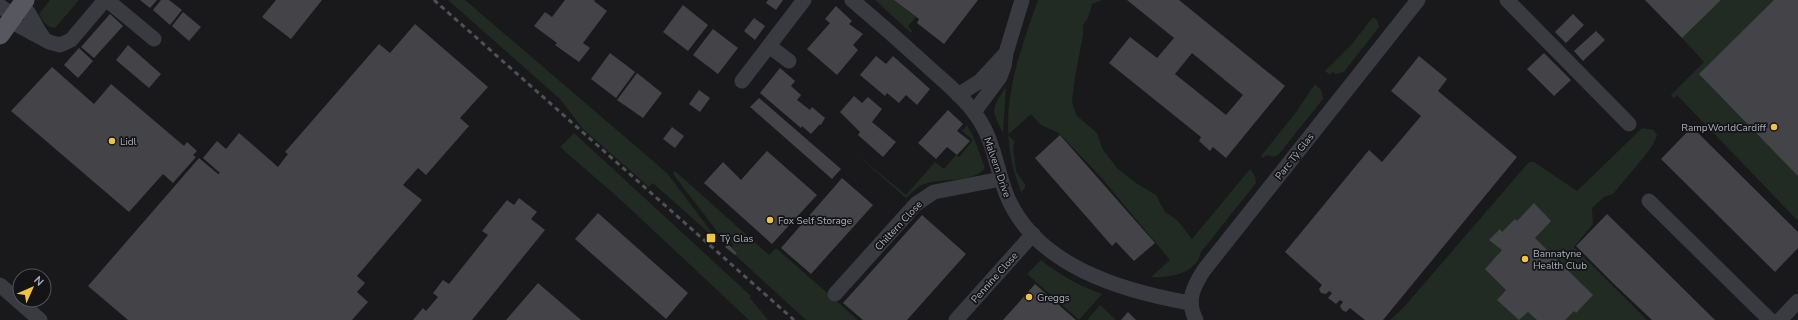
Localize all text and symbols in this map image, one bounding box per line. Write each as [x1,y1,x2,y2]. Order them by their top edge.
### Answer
place label: RampWorldCardiff [1681,121,1767,135]
marker: RampWorldCardiff [1769,122,1779,132]
street label: Parc Tŷ Glas [1272,130,1318,183]
place label: Lidl [120,135,137,149]
street label: Malvern Drive [980,135,1014,199]
marker: Lidl [107,136,117,146]
street label: Chiltern Close [872,198,926,254]
place label: Fox Self Storage [778,214,852,228]
marker: Fox Self Storage [765,215,775,225]
marker: Tŷ Glas [705,232,717,244]
place label: Tŷ Glas [720,232,754,246]
place label: Bannatyne Health Club [1533,247,1587,273]
street label: Pennine Close [968,249,1021,306]
marker: Bannatyne Health Club [1520,254,1530,264]
north arrow [12,268,52,308]
text: N [31,273,47,289]
place label: Greggs [1037,291,1070,305]
marker: Greggs [1024,292,1034,302]

